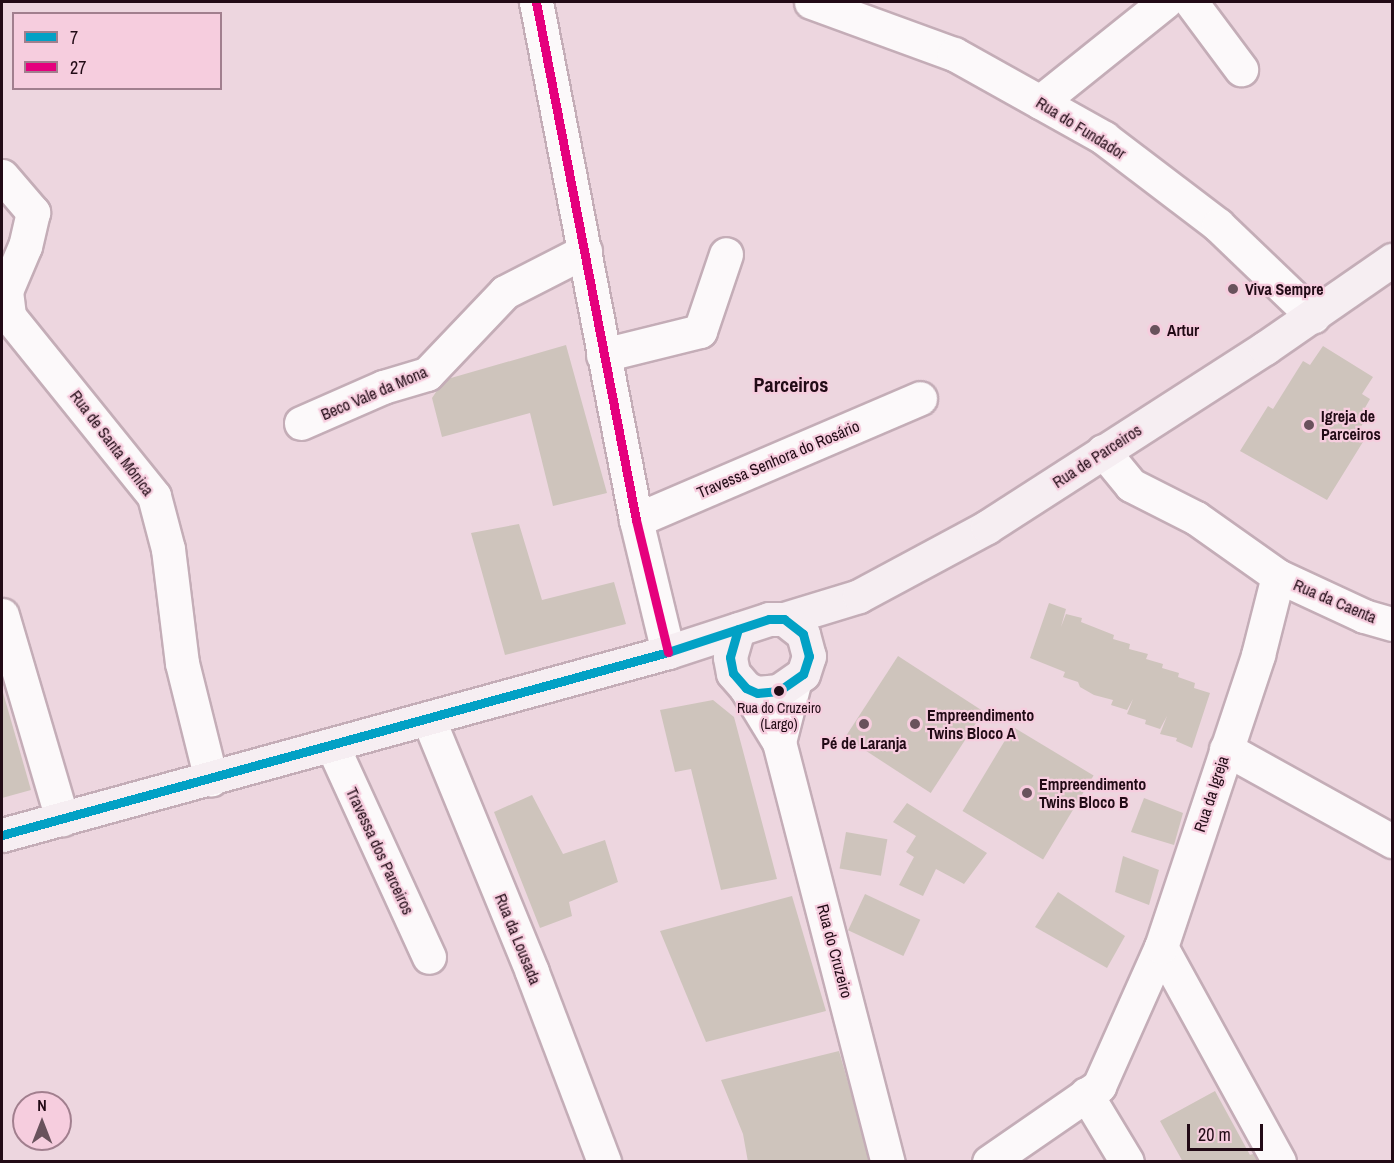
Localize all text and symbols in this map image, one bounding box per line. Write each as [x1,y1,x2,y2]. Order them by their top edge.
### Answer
legend [12,12,222,90]
text: 7 [70,25,78,50]
text: 27 [70,55,86,80]
street label: Rua do Fundador [1033,93,1129,163]
place label: Viva Sempre [1245,279,1324,299]
marker: Viva Sempre [1226,282,1240,296]
place label: Artur [1167,320,1199,340]
marker: Artur [1148,323,1162,337]
street label: Beco Vale da Mona [318,362,430,424]
district label: Parceiros [754,372,828,396]
street label: Rua de Santa Mónica [66,387,158,499]
place label: Igreja de Parceiros [1321,406,1381,444]
street label: Travessa Senhora do Rosário [694,416,862,502]
marker: Igreja de Parceiros [1302,418,1316,432]
street label: Rua de Parceiros [1049,420,1145,492]
street label: Rua da Caenta [1291,575,1379,627]
marker: Rua do Cruzeiro (Largo) [773,685,785,697]
place label: Rua do Cruzeiro (Largo) [737,700,821,732]
place label: Empreendimento Twins Bloco A [927,705,1034,743]
marker: Pé de Laranja [857,717,871,731]
marker: Empreendimento Twins Bloco A [908,717,922,731]
place label: Pé de Laranja [821,733,907,753]
street label: Rua da Igreja [1190,754,1232,834]
place label: Empreendimento Twins Bloco B [1039,774,1146,812]
street label: Travessa dos Parceiros [342,784,418,918]
marker: Empreendimento Twins Bloco B [1020,786,1034,800]
street label: Rua da Lousada [491,891,545,987]
street label: Rua do Cruzeiro [813,902,857,1000]
north arrow [12,1091,72,1151]
text: N [37,1094,47,1116]
scale bar [1190,1112,1266,1150]
text: 20 m [1198,1122,1231,1147]

